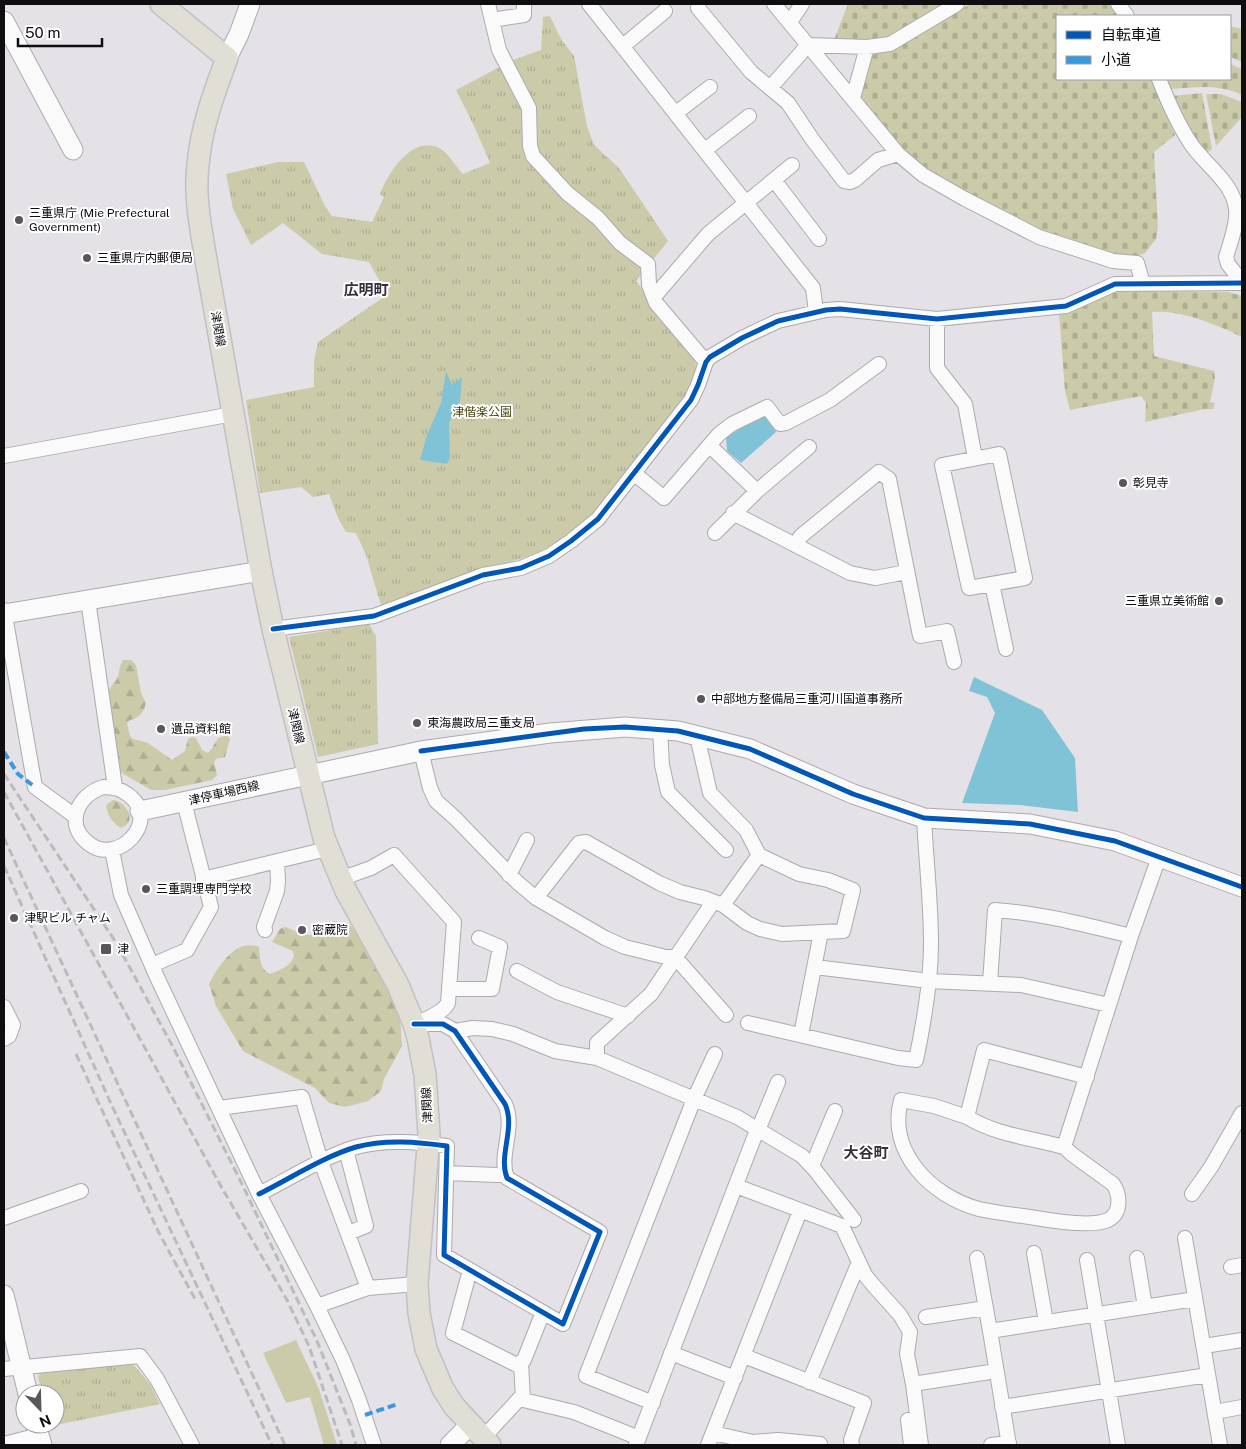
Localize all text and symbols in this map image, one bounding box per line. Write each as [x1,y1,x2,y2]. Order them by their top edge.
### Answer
scale bar [18,15,101,47]
legend [1056,15,1231,80]
text: 50 m [25,24,60,41]
text: 自転車道 [1101,26,1161,43]
text: 小道 [1101,51,1131,68]
place label: 三重県庁 (Mie Prefectural Government) [29,206,170,234]
marker: 三重県庁 (Mie Prefectural Government) [13,214,25,226]
place label: 三重県庁内郵便局 [97,251,193,265]
marker: 三重県庁内郵便局 [81,252,93,264]
district label: 広明町 [343,281,389,298]
street label: 津関線 [208,310,228,348]
park label: 津偕楽公園 [452,405,512,419]
place label: 彰見寺 [1133,476,1169,490]
marker: 彰見寺 [1117,477,1129,489]
place label: 三重県立美術館 [1125,594,1209,608]
marker: 三重県立美術館 [1213,595,1225,607]
place label: 中部地方整備局三重河川国道事務所 [711,692,903,706]
marker: 中部地方整備局三重河川国道事務所 [695,693,707,705]
street label: 津関線 [285,707,307,745]
place label: 東海農政局三重支局 [427,716,535,730]
marker: 東海農政局三重支局 [411,717,423,729]
place label: 遺品資料館 [171,722,231,736]
marker: 遺品資料館 [155,723,167,735]
street label: 津停車場西線 [187,778,261,808]
place label: 三重調理専門学校 [156,882,252,896]
marker: 三重調理専門学校 [140,883,152,895]
place label: 津駅ビル チャム [24,911,111,925]
marker: 津駅ビル チャム [8,912,20,924]
place label: 密蔵院 [312,923,348,937]
marker: 密蔵院 [296,924,308,936]
marker: 津 [99,942,113,956]
place label: 津 [117,942,129,956]
street label: 津関線 [419,1087,435,1123]
district label: 大谷町 [843,1144,889,1161]
north arrow [15,1384,65,1434]
text: N [37,1411,53,1430]

